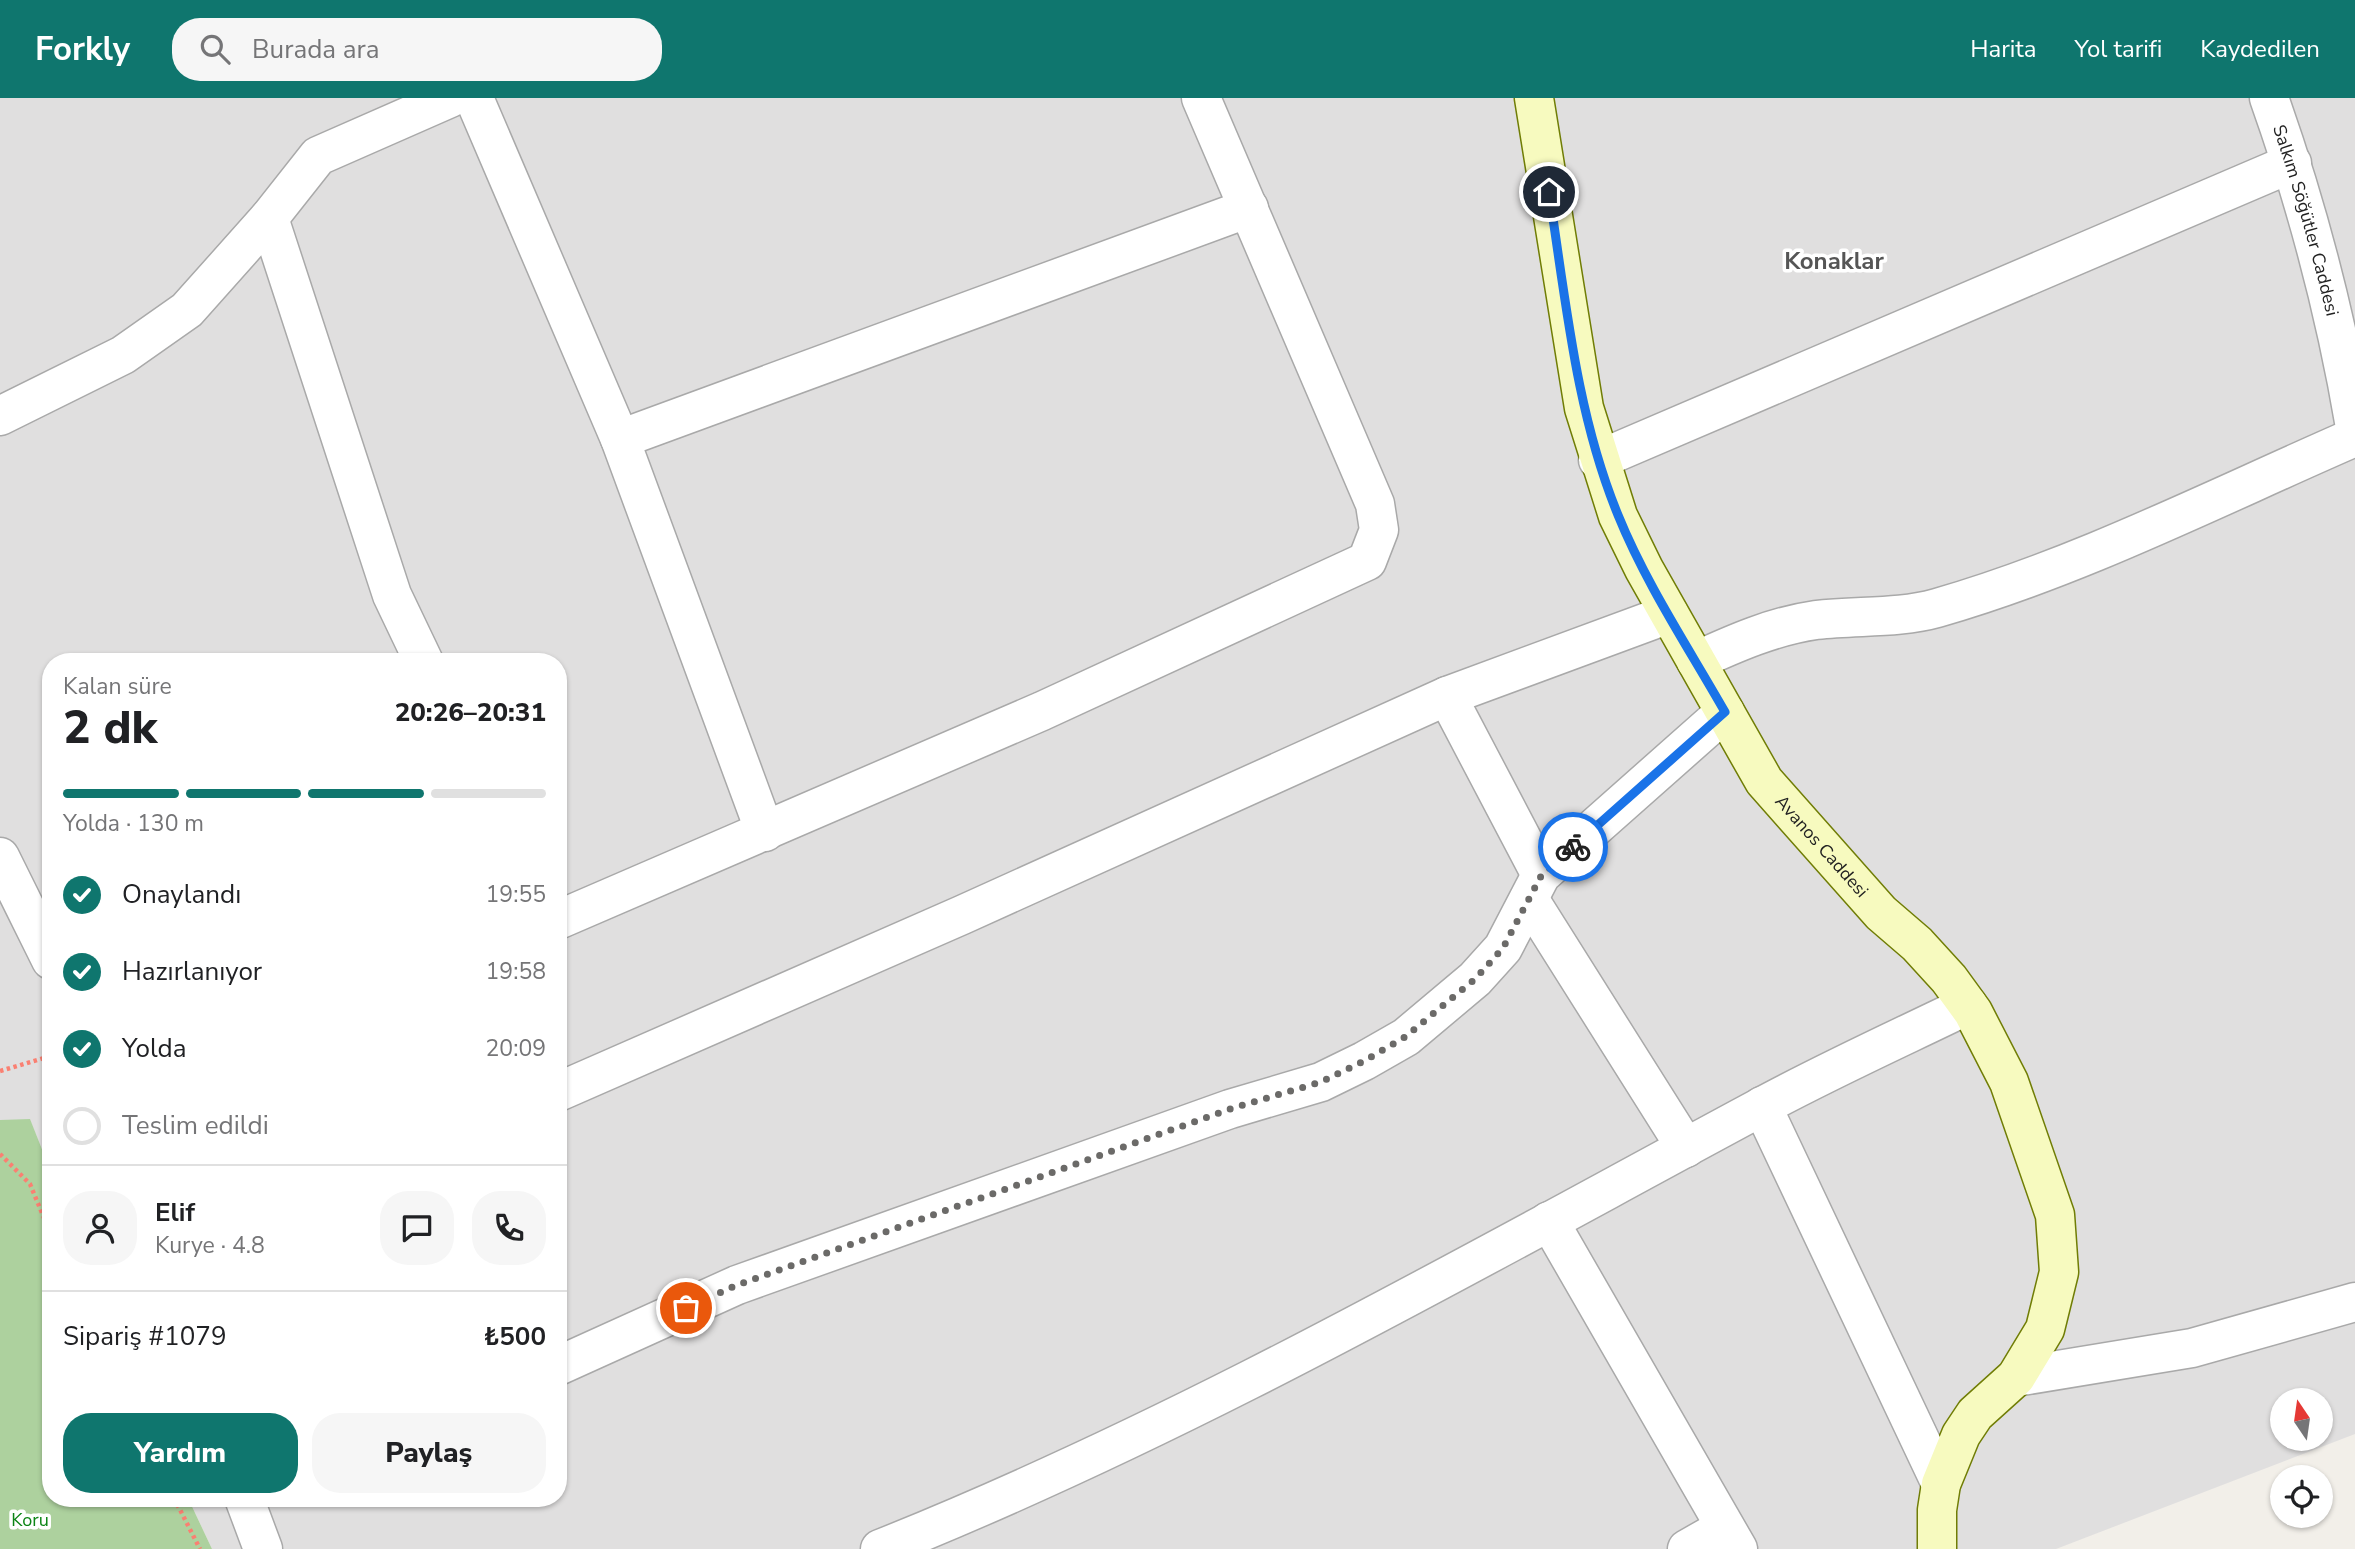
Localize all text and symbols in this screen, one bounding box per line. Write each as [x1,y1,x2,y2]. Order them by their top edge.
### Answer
search box [172,18,662,81]
text: Forkly [35,27,130,72]
icon: search [196,30,234,68]
text: Burada ara [252,32,380,67]
text: Harita [1970,33,2036,65]
text: Yol tarifi [2074,33,2162,65]
text: Kaydedilen [2200,33,2320,65]
street label: Salkım Söğütler Caddesi [2267,122,2344,318]
pin [1519,162,1579,222]
icon: home [1530,173,1568,211]
district label: Konaklar [1784,245,1884,277]
text: Kalan süre [63,671,172,702]
text: 20:26–20:31 [395,695,546,730]
text: 2 dk [63,696,157,759]
street label: Avanos Caddesi [1770,790,1874,903]
text: Yolda · 130 m [63,808,204,839]
courier [1538,812,1608,882]
icon: bike [1554,828,1592,866]
icon: check [63,876,101,914]
text: Onaylandı [122,877,241,912]
text: 19:55 [486,879,546,910]
icon: check [63,953,101,991]
text: Hazırlanıyor [122,954,262,989]
text: 19:58 [486,956,546,987]
icon: check [63,1030,101,1068]
text: Yolda [122,1031,186,1066]
text: 20:09 [486,1033,546,1064]
text: Teslim edildi [122,1108,269,1143]
button: person [63,1191,137,1265]
button: chat [380,1191,454,1265]
button: phone [472,1191,546,1265]
text: Elif [155,1195,195,1230]
text: Kurye · 4.8 [155,1230,265,1261]
pin [656,1278,716,1338]
icon: bag [667,1289,705,1327]
text: Sipariş #1079 [63,1319,227,1354]
text: ₺500 [484,1319,546,1354]
north arrow [2270,1388,2333,1451]
map controls [2270,1388,2333,1528]
button: Yardım [63,1413,298,1493]
button: Paylaş [312,1413,546,1493]
button: locate [2270,1465,2333,1528]
park label: Koru [11,1508,49,1532]

